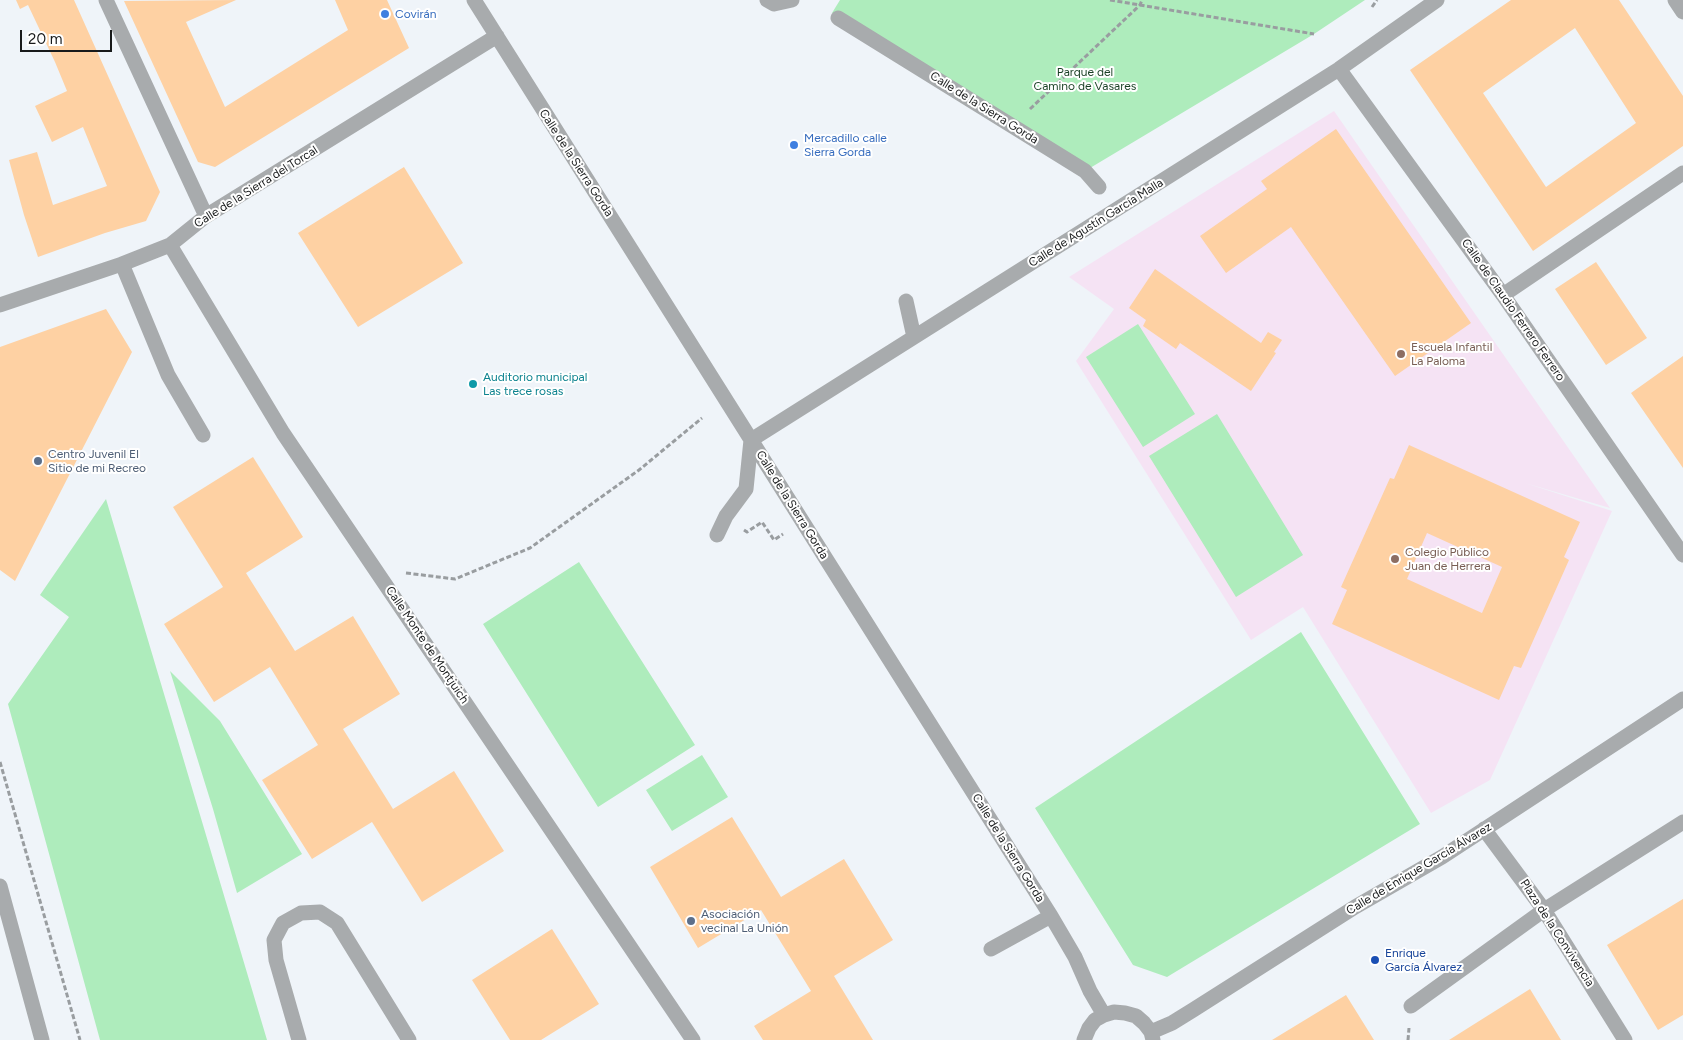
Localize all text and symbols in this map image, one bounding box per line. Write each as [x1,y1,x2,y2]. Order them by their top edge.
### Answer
place label: Covirán [395,7,436,21]
marker: Covirán [379,8,391,20]
scale bar [22,20,115,52]
text: 20 m [28,30,62,48]
park label: Parque del Camino de Vasares [1034,65,1136,93]
street label: Calle de la Sierra Gorda [927,69,1041,147]
street label: Calle de la Sierra Gorda [536,107,616,219]
place label: Mercadillo calle Sierra Gorda [804,131,887,159]
marker: Mercadillo calle Sierra Gorda [788,139,800,151]
street label: Calle de la Sierra del Torcal [192,143,320,231]
street label: Calle de Agustín García Malla [1026,176,1166,270]
street label: Calle de Claudio Ferrero Ferrero [1458,236,1568,384]
place label: Escuela Infantil La Paloma [1411,340,1492,368]
marker: Escuela Infantil La Paloma [1395,348,1407,360]
place label: Auditorio municipal Las trece rosas [483,370,587,398]
marker: Auditorio municipal Las trece rosas [467,378,479,390]
place label: Centro Juvenil El Sitio de mi Recreo [48,447,146,475]
street label: Calle de la Sierra Gorda [753,448,831,562]
marker: Centro Juvenil El Sitio de mi Recreo [32,455,44,467]
place label: Colegio Público Juan de Herrera [1405,545,1491,573]
marker: Colegio Público Juan de Herrera [1389,553,1401,565]
street label: Calle Monte de Montjuich [382,584,472,706]
street label: Calle de la Sierra Gorda [969,791,1047,905]
street label: Calle de Enrique García Álvarez [1344,820,1494,918]
street label: Plaza de la Convivencia [1517,877,1597,989]
place label: Asociación vecinal La Unión [701,907,788,935]
marker: Asociación vecinal La Unión [685,915,697,927]
place label: Enrique García Álvarez [1385,946,1462,974]
marker: Enrique García Álvarez [1369,954,1381,966]

